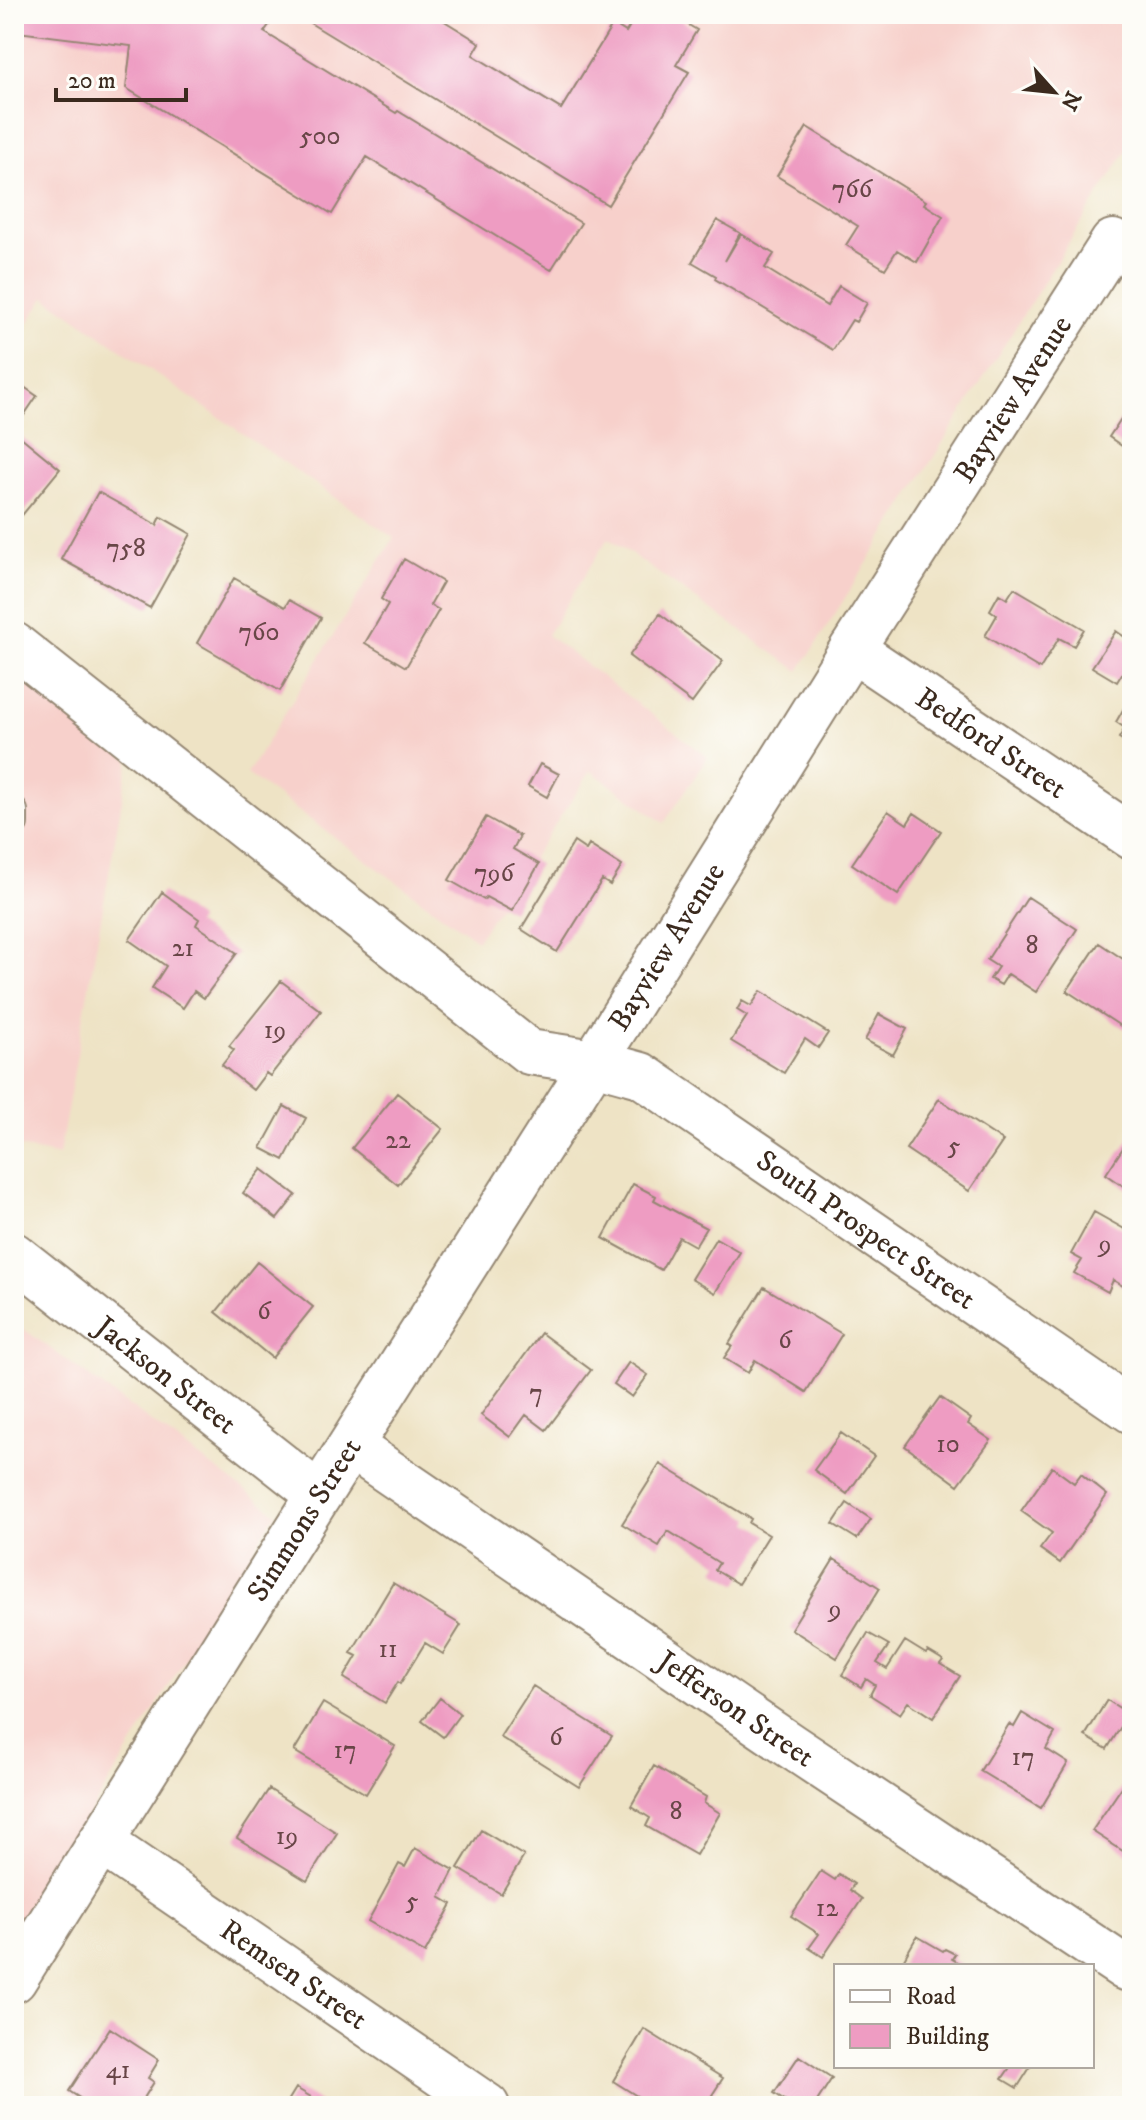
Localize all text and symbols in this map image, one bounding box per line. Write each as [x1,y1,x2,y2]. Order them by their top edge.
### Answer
scale bar [56,52,186,102]
north arrow [1014,52,1094,132]
text: 20 m [68,66,116,96]
text: N [1054,86,1087,115]
house number: 500 [300,120,340,153]
house number: 766 [832,173,874,206]
street label: Bayview Avenue [946,309,1081,490]
house number: 758 [106,532,146,565]
house number: 760 [238,616,280,649]
street label: Bedford Street [908,680,1073,808]
street label: Bayview Avenue [601,856,734,1038]
house number: 796 [474,857,516,890]
house number: 8 [1025,929,1039,962]
house number: 21 [172,932,194,965]
house number: 19 [264,1014,286,1047]
house number: 22 [385,1124,411,1157]
house number: 5 [948,1130,961,1163]
street label: South Prospect Street [749,1143,982,1318]
house number: 9 [1097,1228,1111,1261]
house number: 6 [257,1295,272,1328]
street label: Jackson Street [85,1307,244,1443]
house number: 6 [778,1324,793,1357]
house number: 7 [529,1377,543,1410]
house number: 10 [936,1428,960,1461]
street label: Simmons Street [240,1432,370,1609]
house number: 9 [827,1593,841,1626]
house number: 11 [378,1633,398,1666]
street label: Jefferson Street [647,1642,821,1776]
house number: 6 [549,1721,564,1754]
house number: 17 [333,1734,357,1767]
house number: 17 [1011,1741,1035,1774]
house number: 8 [669,1795,683,1828]
house number: 19 [276,1820,298,1853]
house number: 5 [406,1885,419,1918]
house number: 12 [816,1892,838,1925]
street label: Remsen Street [213,1912,374,2039]
legend [834,1964,1094,2068]
text: Road [906,1982,956,2012]
text: Building [906,2022,989,2052]
house number: 41 [106,2054,130,2087]

